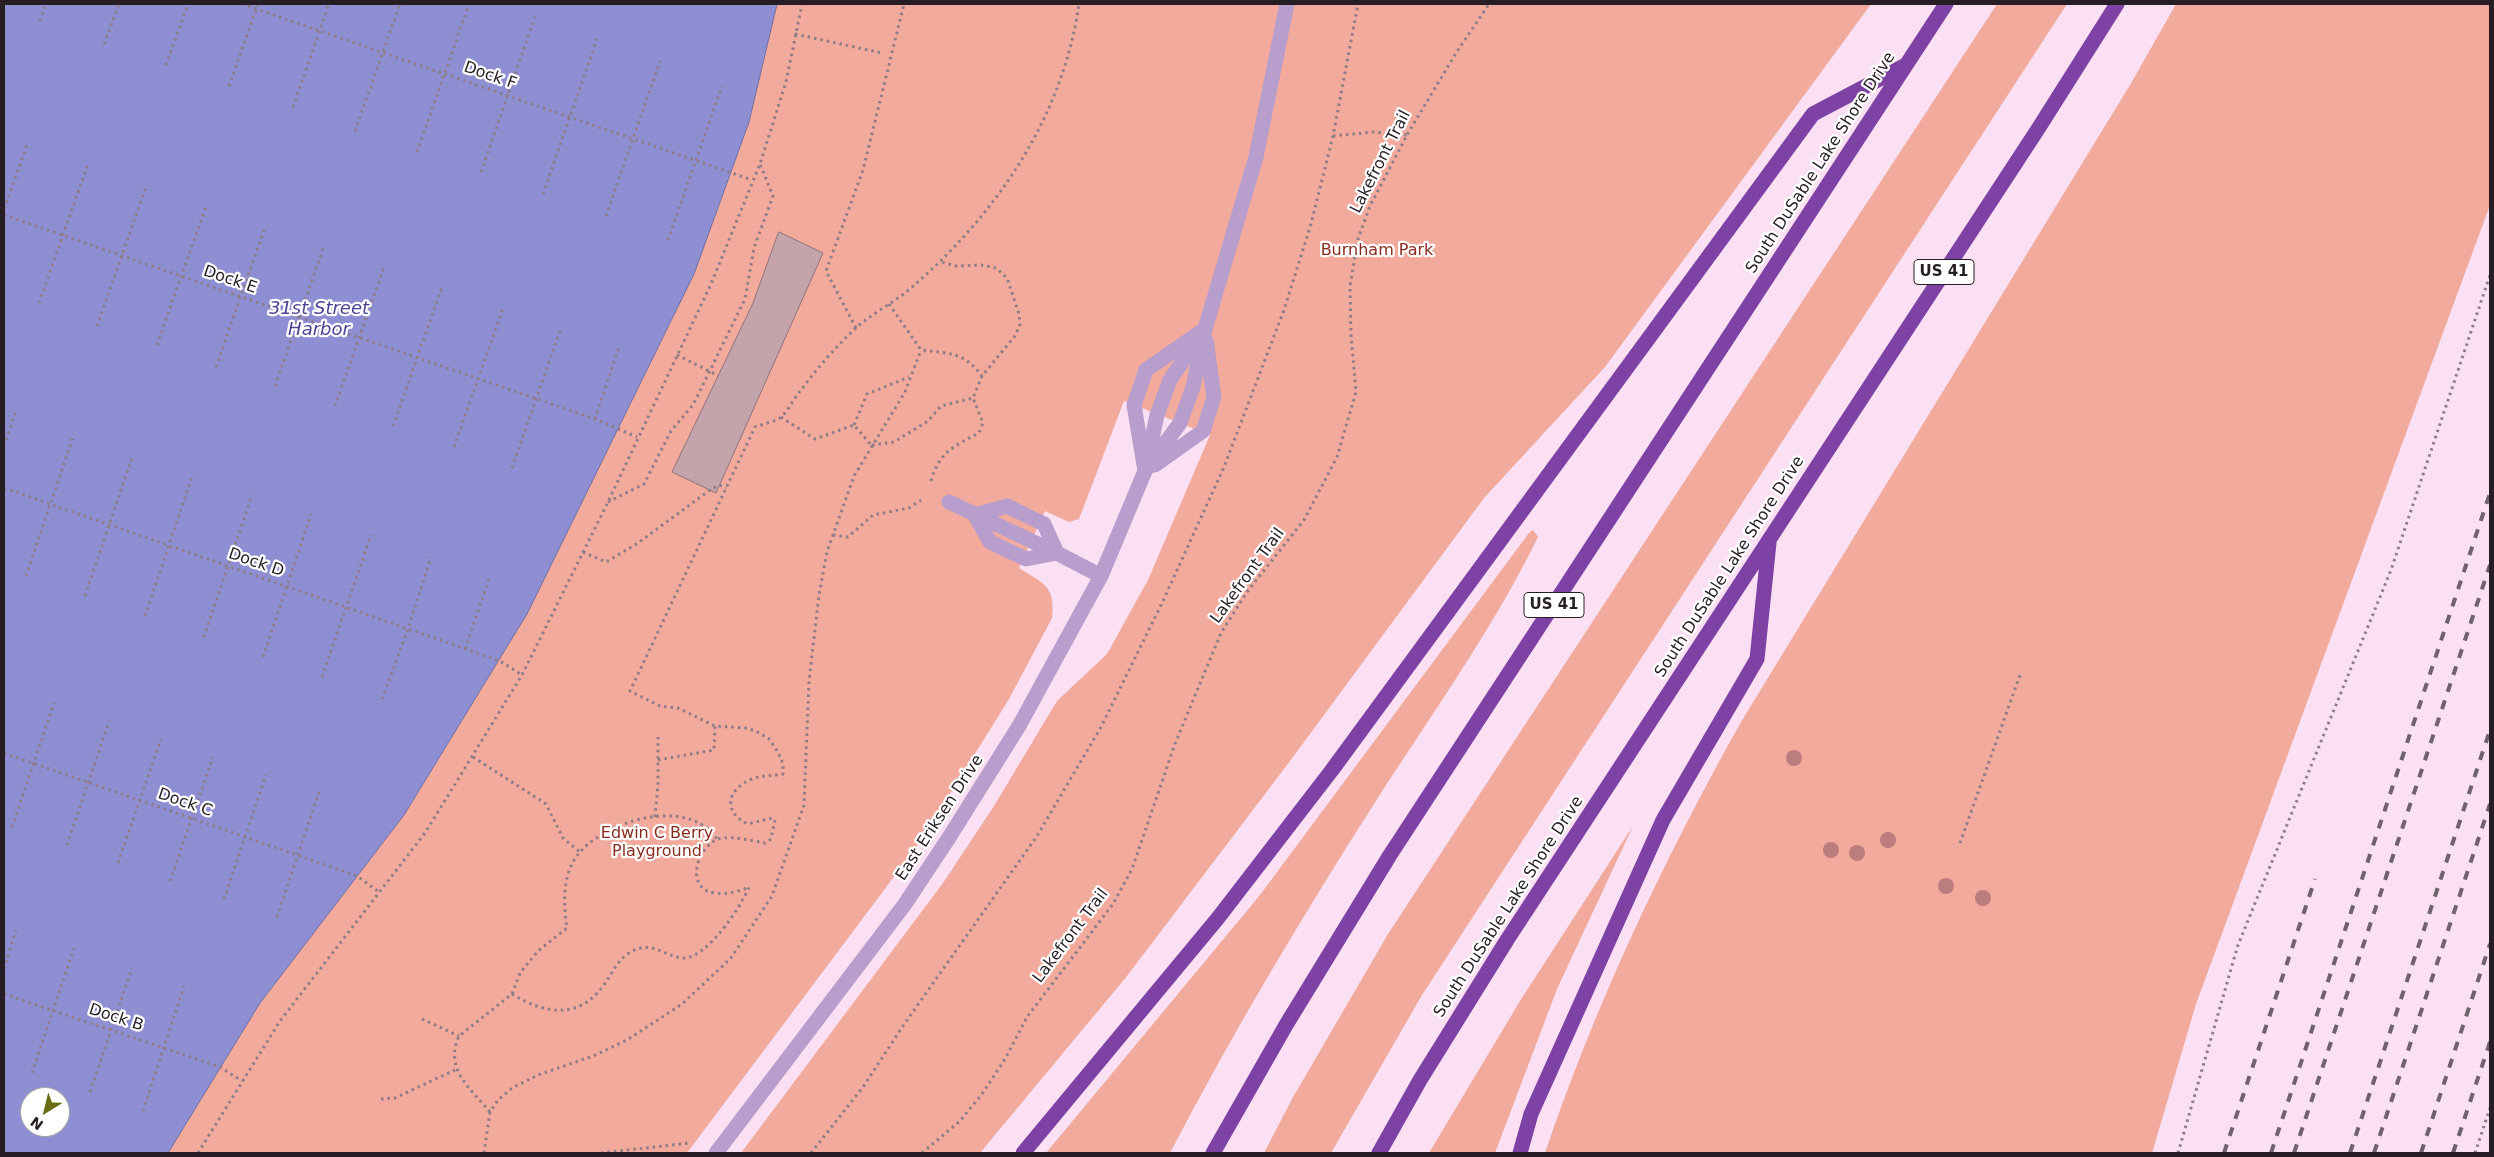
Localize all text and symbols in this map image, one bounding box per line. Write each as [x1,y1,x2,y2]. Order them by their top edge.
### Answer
street label: South DuSable Lake Shore Drive [1742,49,1900,277]
street label: Dock F [461,58,519,94]
street label: Lakefront Trail [1347,107,1415,217]
park label: Burnham Park [1321,241,1433,261]
road number: US 41 [1914,260,1974,284]
street label: Dock E [201,262,259,298]
water label: 31st Street Harbor [269,298,369,340]
street label: South DuSable Lake Shore Drive [1651,453,1809,681]
street label: Lakefront Trail [1207,525,1289,627]
street label: Dock D [226,545,286,581]
road number: US 41 [1524,592,1584,618]
street label: East Eriksen Drive [892,752,988,884]
street label: Dock C [155,785,215,821]
street label: South DuSable Lake Shore Drive [1430,793,1588,1021]
park label: Edwin C Berry Playground [601,824,713,862]
street label: Lakefront Trail [1029,885,1113,987]
street label: Dock B [86,1000,146,1036]
north arrow [20,1087,70,1137]
text: N [27,1113,46,1133]

